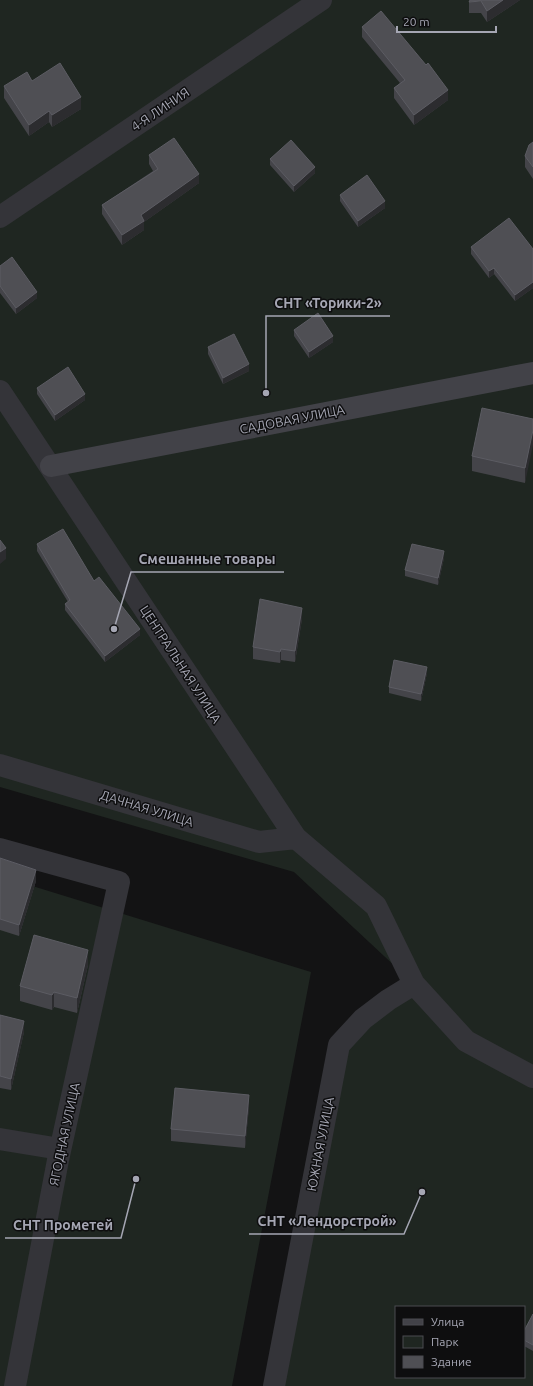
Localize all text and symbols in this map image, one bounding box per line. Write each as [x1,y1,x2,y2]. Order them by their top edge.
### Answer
scale bar [397,8,496,34]
text: 20 m [403,15,430,28]
street label: 4-Я ЛИНИЯ [128,84,192,134]
callout: СНТ «Торики-2» [266,290,390,316]
text: СНТ «Торики-2» [274,295,382,311]
street label: САДОВАЯ УЛИЦА [238,402,346,436]
callout: Смешанные товары [131,546,284,572]
text: Смешанные товары [138,551,276,567]
street label: ЦЕНТРАЛЬНАЯ УЛИЦА [138,603,225,726]
street label: ДАЧНАЯ УЛИЦА [99,787,196,829]
street label: ЯГОДНАЯ УЛИЦА [46,1081,82,1187]
street label: ЮЖНАЯ УЛИЦА [304,1095,336,1192]
callout: СНТ «Лендорстрой» [249,1208,404,1234]
callout: СНТ Прометей [5,1212,121,1238]
text: СНТ «Лендорстрой» [257,1213,397,1229]
text: СНТ Прометей [13,1217,113,1233]
legend [395,1306,525,1378]
text: Улица [431,1315,464,1328]
text: Парк [431,1335,459,1348]
text: Здание [431,1355,472,1368]

